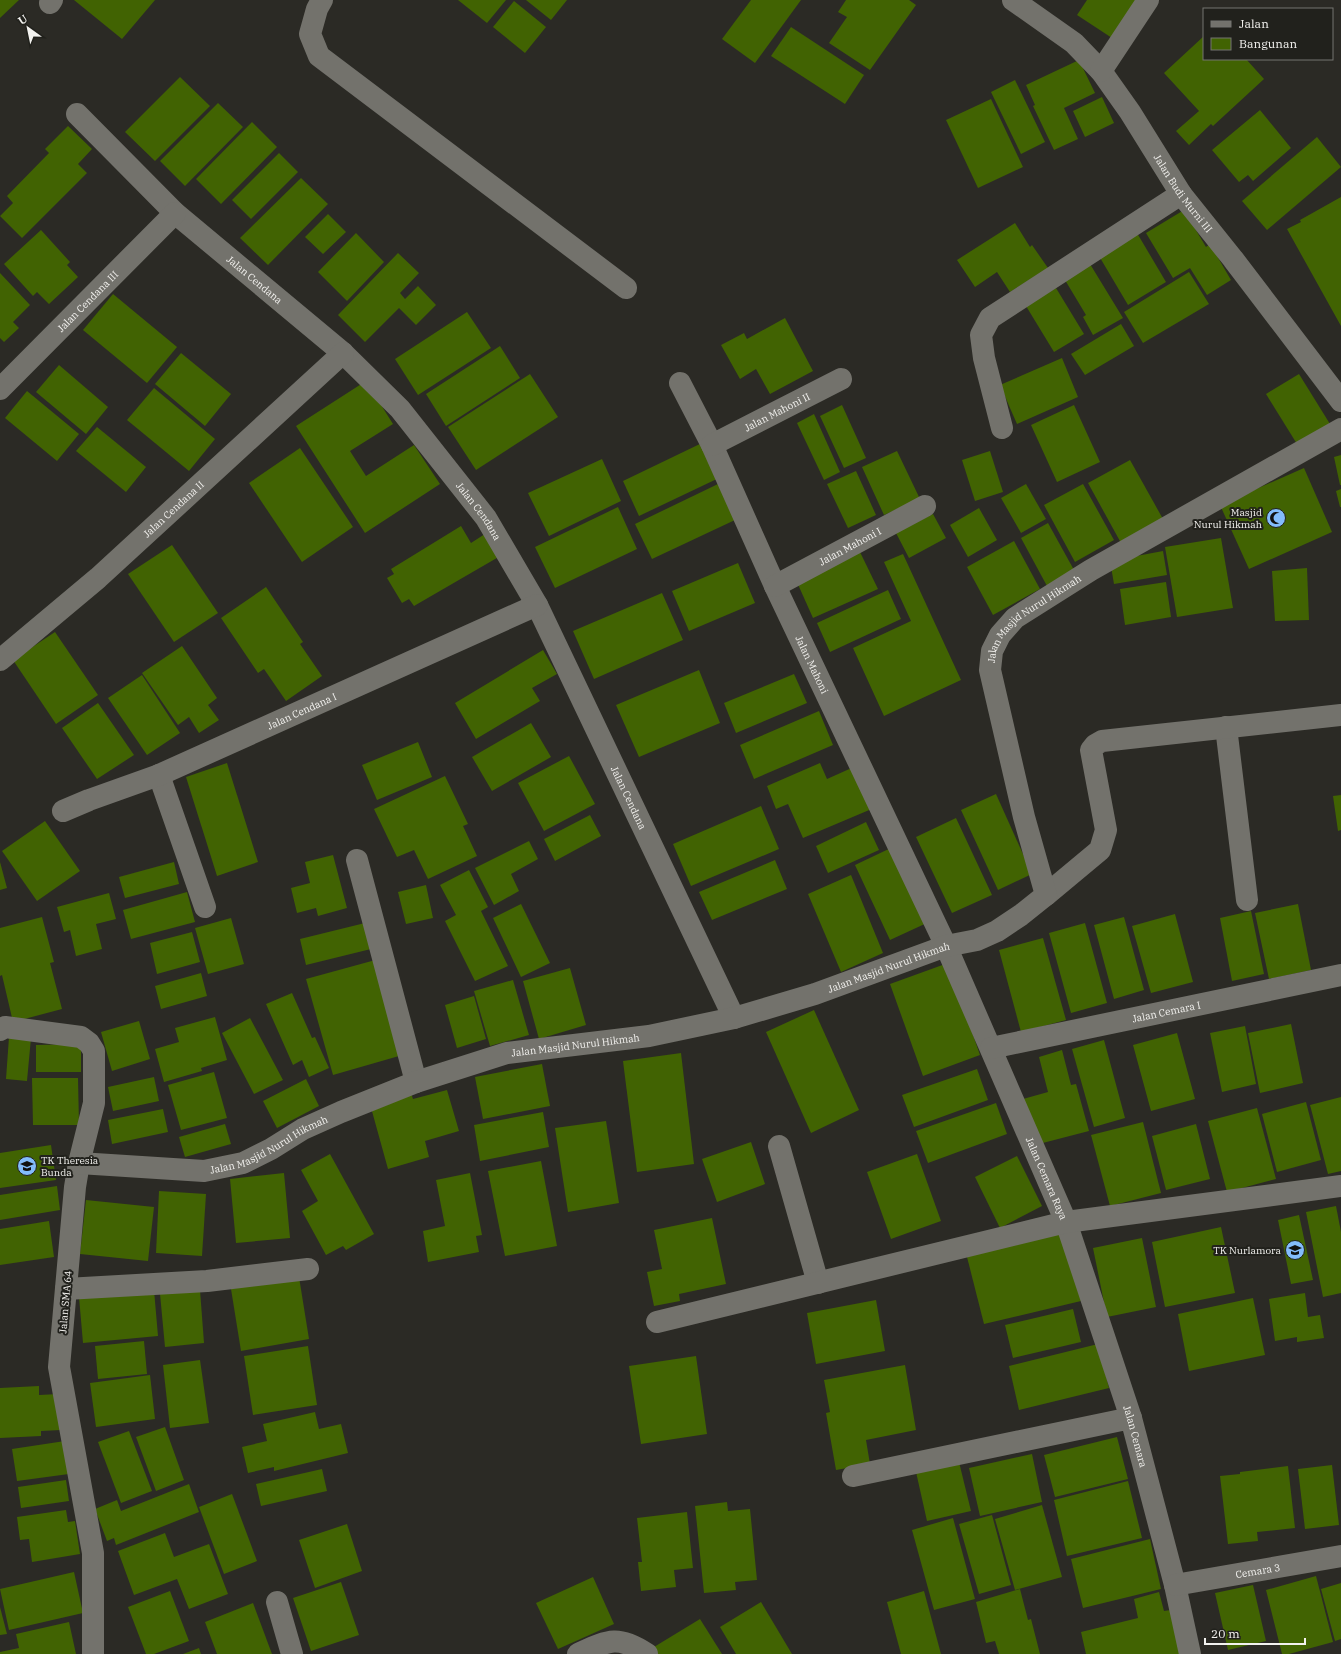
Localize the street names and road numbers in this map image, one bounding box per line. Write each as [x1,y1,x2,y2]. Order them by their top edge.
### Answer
street label: Jalan Budi Murni III [1151,152,1215,235]
street label: Jalan Cendana [224,253,285,307]
street label: Jalan Cendana III [54,268,121,335]
street label: Jalan Mahoni II [742,390,812,434]
street label: Jalan Cendana II [140,478,207,540]
street label: Jalan Cendana [453,480,504,543]
street label: Jalan Mahoni I [817,525,884,568]
street label: Jalan Masjid Nurul Hikmah [985,572,1084,664]
street label: Jalan Mahoni [792,633,831,696]
street label: Jalan Cendana I [265,690,339,733]
street label: Jalan Cendana [608,764,649,832]
street label: Jalan Masjid Nurul Hikmah [826,939,951,996]
street label: Jalan Cemara I [1131,998,1202,1025]
street label: Jalan Masjid Nurul Hikmah [511,1031,640,1059]
street label: Jalan Masjid Nurul Hikmah [209,1113,330,1177]
street label: Jalan Cemara Raya [1023,1135,1070,1222]
street label: Jalan SMA 64 [56,1270,75,1334]
street label: Jalan Cemara [1120,1404,1150,1469]
street label: Cemara 3 [1235,1561,1281,1581]

